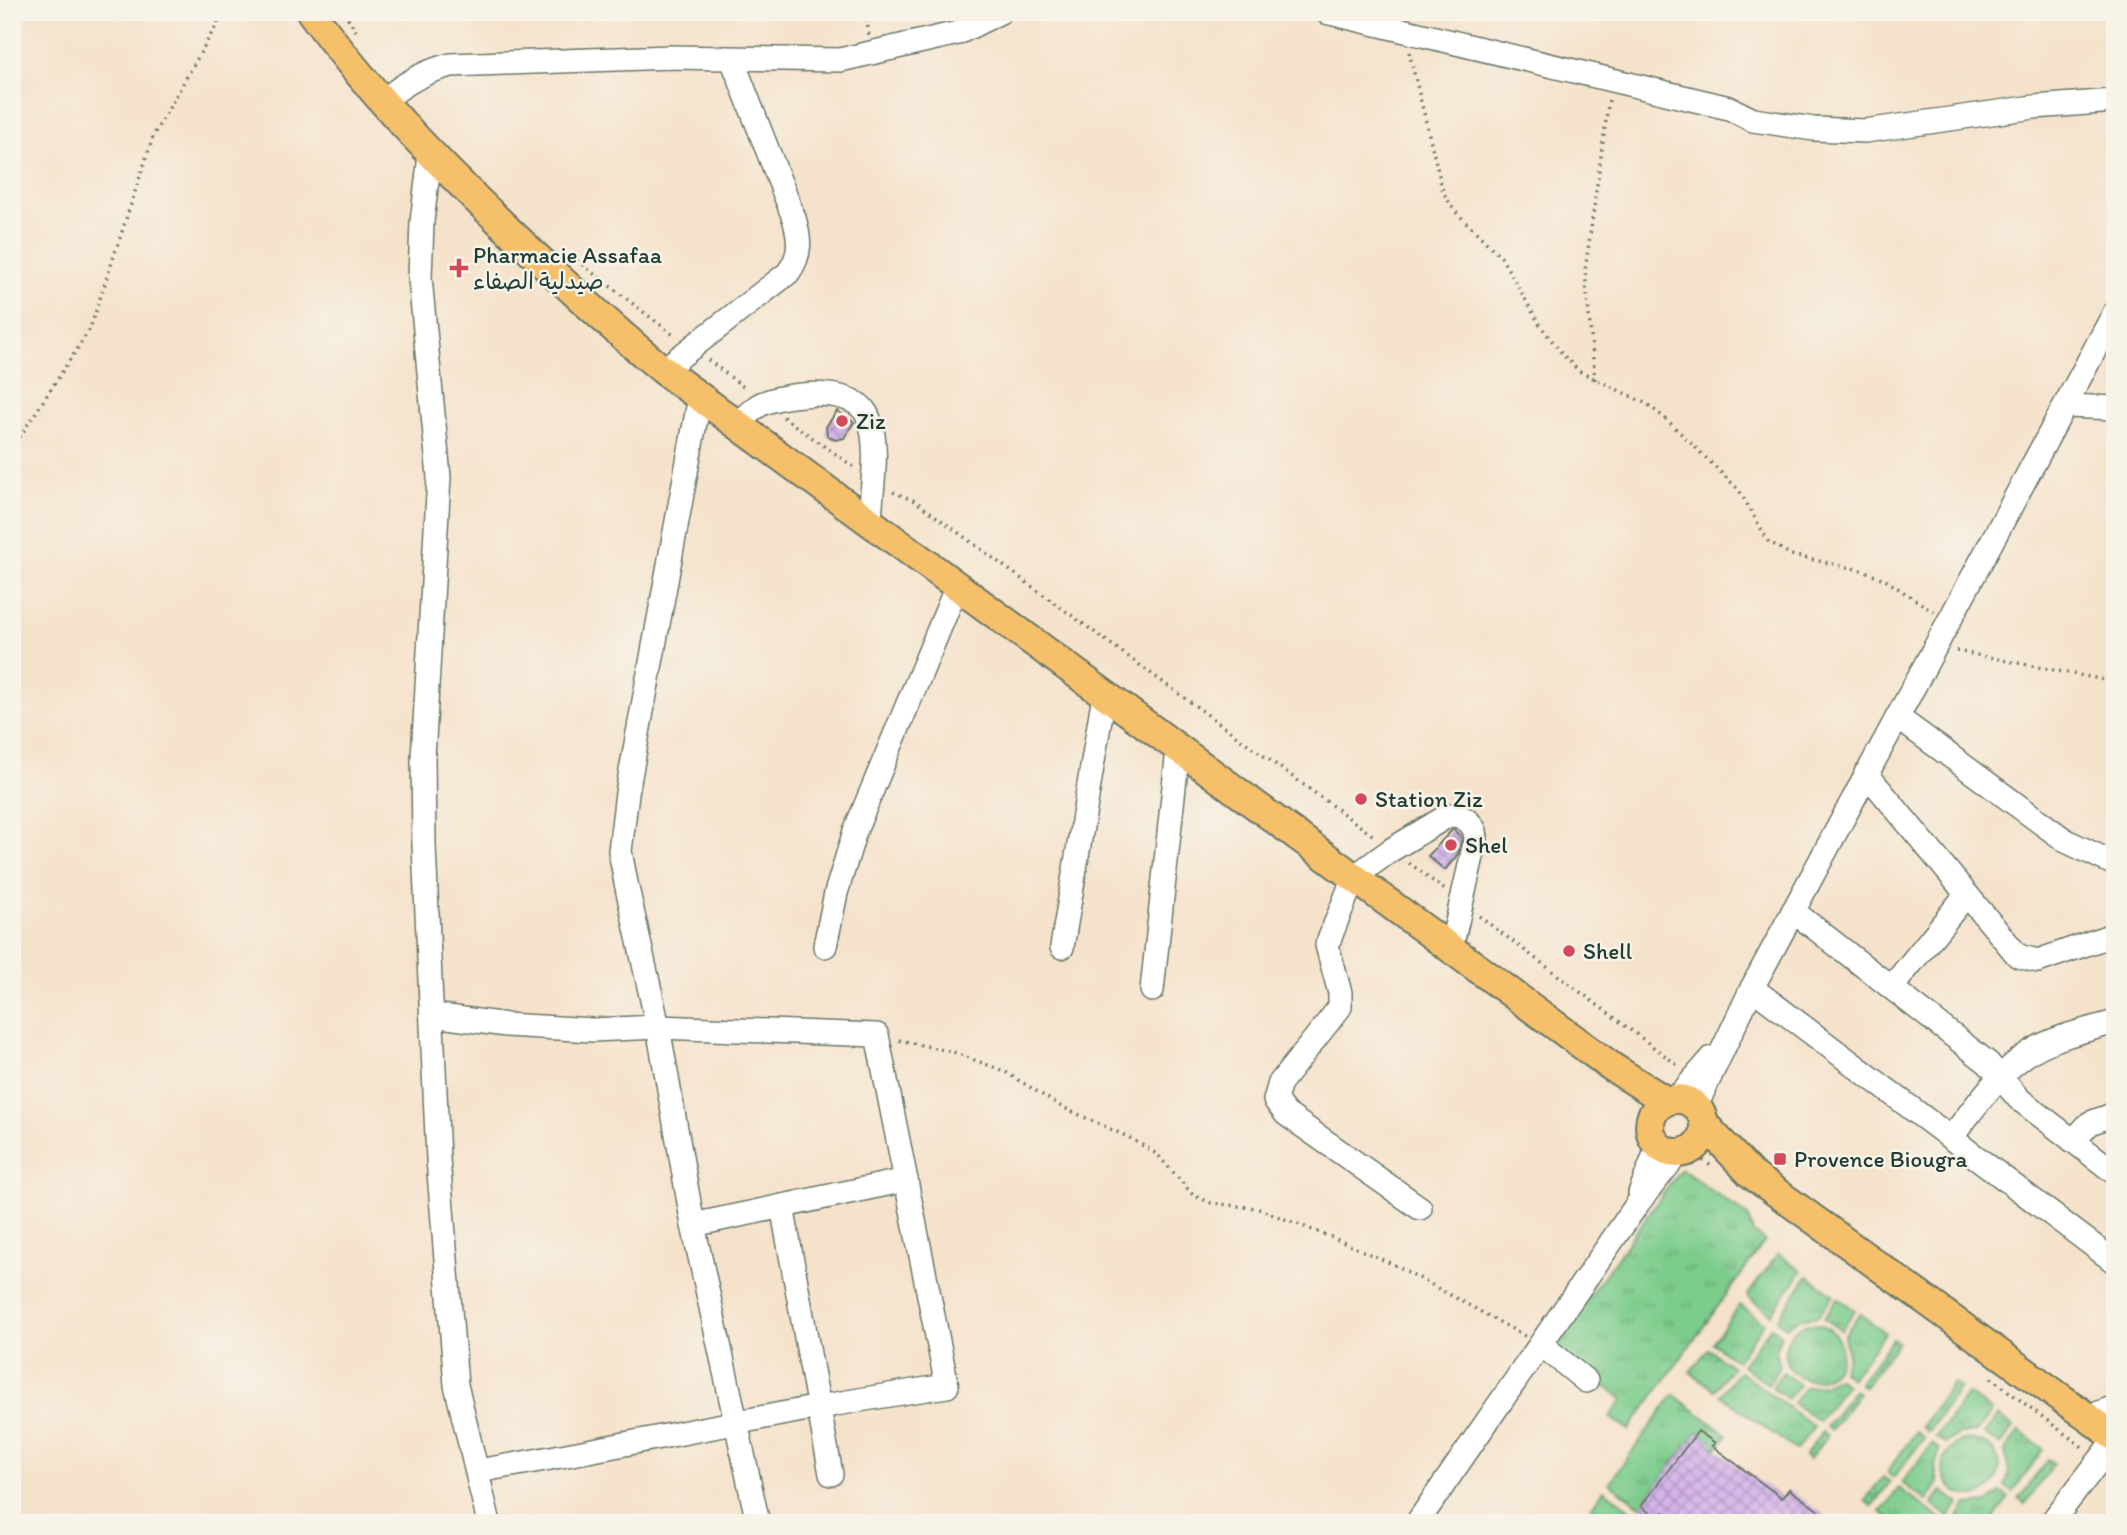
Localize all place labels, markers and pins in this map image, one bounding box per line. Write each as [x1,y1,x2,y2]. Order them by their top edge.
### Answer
place label: Pharmacie Assafaa صيدلية الصفاء [473,241,662,295]
marker: Pharmacie Assafaa صيدلية الصفاء [451,260,467,276]
place label: Ziz [856,407,886,435]
marker: Ziz [834,413,850,429]
place label: Station Ziz [1375,785,1483,813]
marker: Station Ziz [1353,791,1369,807]
place label: Shel [1465,831,1508,859]
marker: Shel [1443,837,1459,853]
place label: Shell [1583,937,1633,965]
marker: Shell [1561,943,1577,959]
place label: Provence Biougra [1794,1145,1967,1173]
marker: Provence Biougra [1772,1151,1788,1167]

